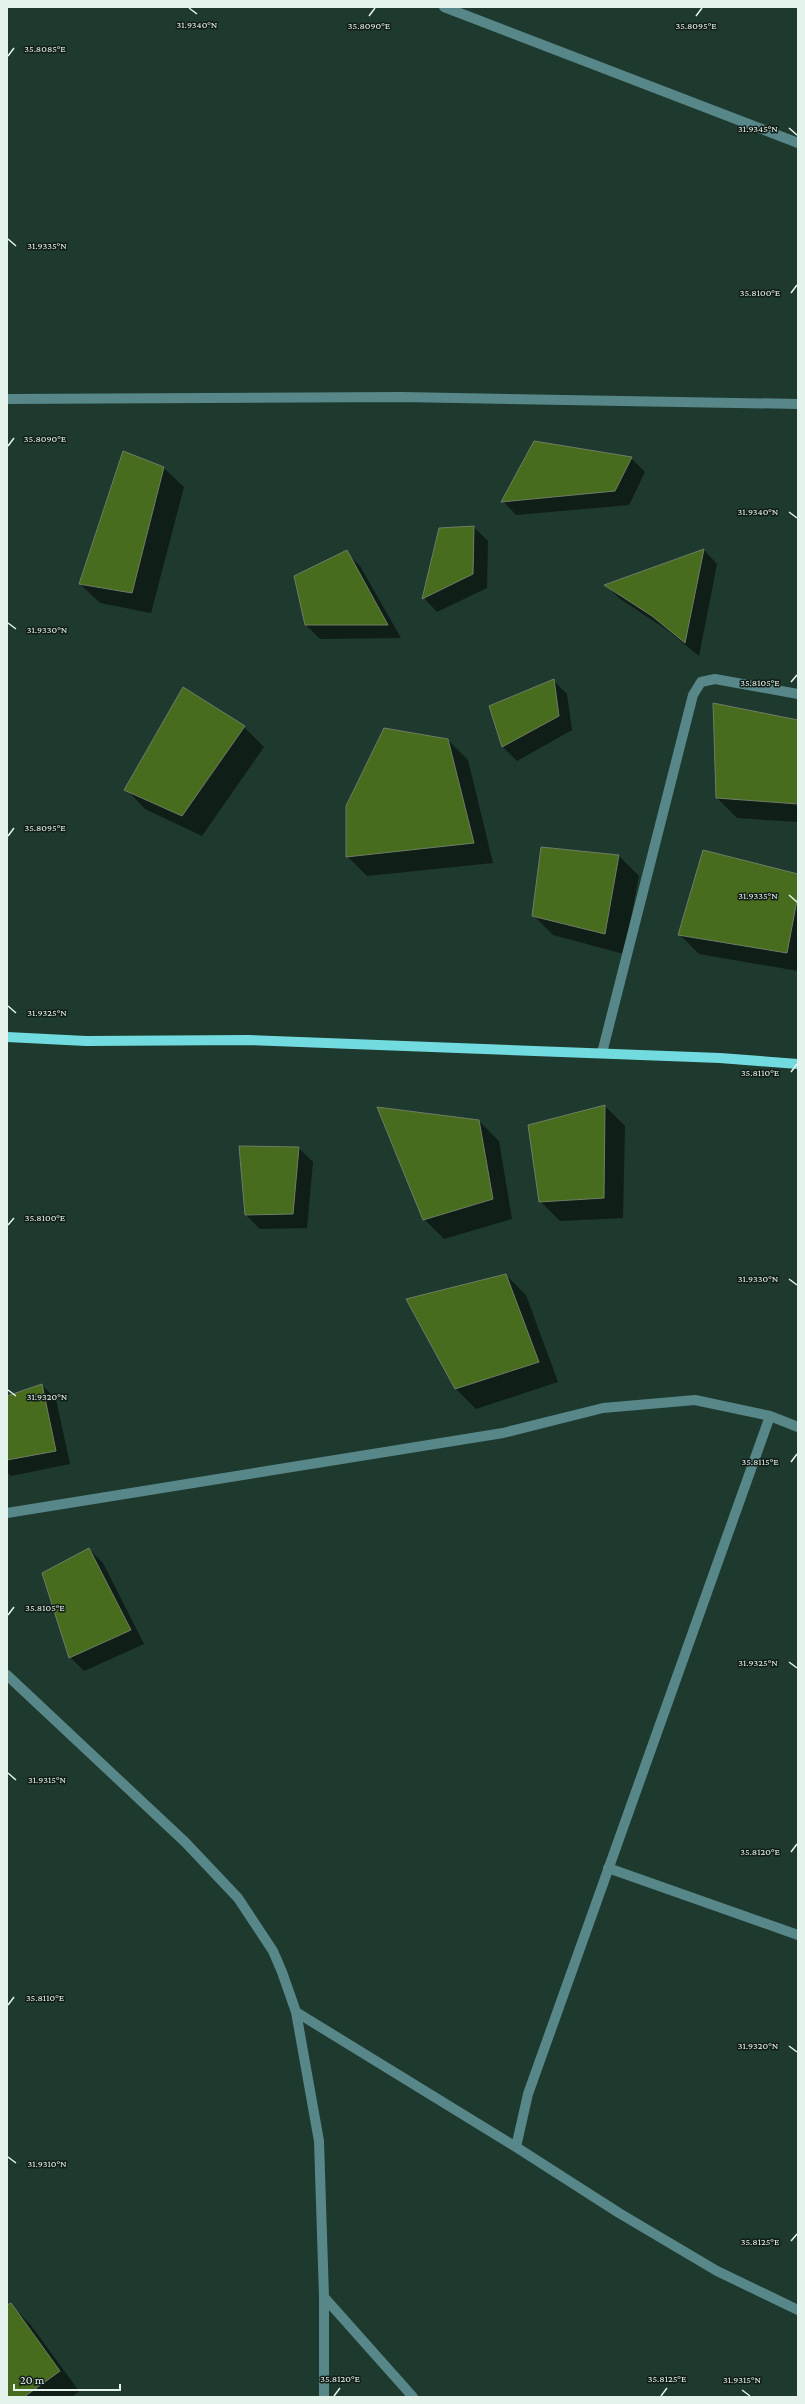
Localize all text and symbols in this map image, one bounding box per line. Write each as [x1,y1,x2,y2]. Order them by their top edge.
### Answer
text: 31.9340°N [177,19,218,30]
text: 35.8090°E [348,20,391,31]
text: 35.8095°E [675,20,717,31]
text: 35.8085°E [24,43,66,54]
text: 31.9345°N [738,123,778,134]
text: 31.9335°N [27,240,67,251]
text: 35.8100°E [740,287,781,298]
text: 35.8090°E [24,433,67,444]
text: 31.9340°N [738,506,779,517]
text: 31.9330°N [27,624,68,635]
text: 35.8105°E [740,677,780,688]
text: 35.8095°E [24,822,66,833]
text: 31.9335°N [738,890,778,901]
text: 31.9325°N [27,1007,67,1018]
text: 35.8110°E [741,1067,780,1078]
text: 35.8100°E [25,1212,66,1223]
text: 31.9330°N [738,1273,779,1284]
text: 31.9320°N [27,1391,68,1402]
text: 35.8115°E [741,1456,779,1467]
text: 35.8105°E [25,1602,65,1613]
text: 31.9325°N [738,1657,778,1668]
text: 31.9315°N [28,1774,66,1785]
text: 35.8120°E [740,1846,780,1857]
text: 35.8110°E [26,1992,65,2003]
text: 31.9320°N [738,2040,779,2051]
text: 31.9310°N [27,2158,67,2169]
text: 35.8125°E [741,2236,780,2247]
scale bar [14,2366,120,2392]
text: 20 m [20,2373,45,2387]
text: 35.8120°E [320,2373,360,2384]
text: 35.8125°E [648,2373,687,2384]
text: 31.9315°N [723,2374,761,2385]

